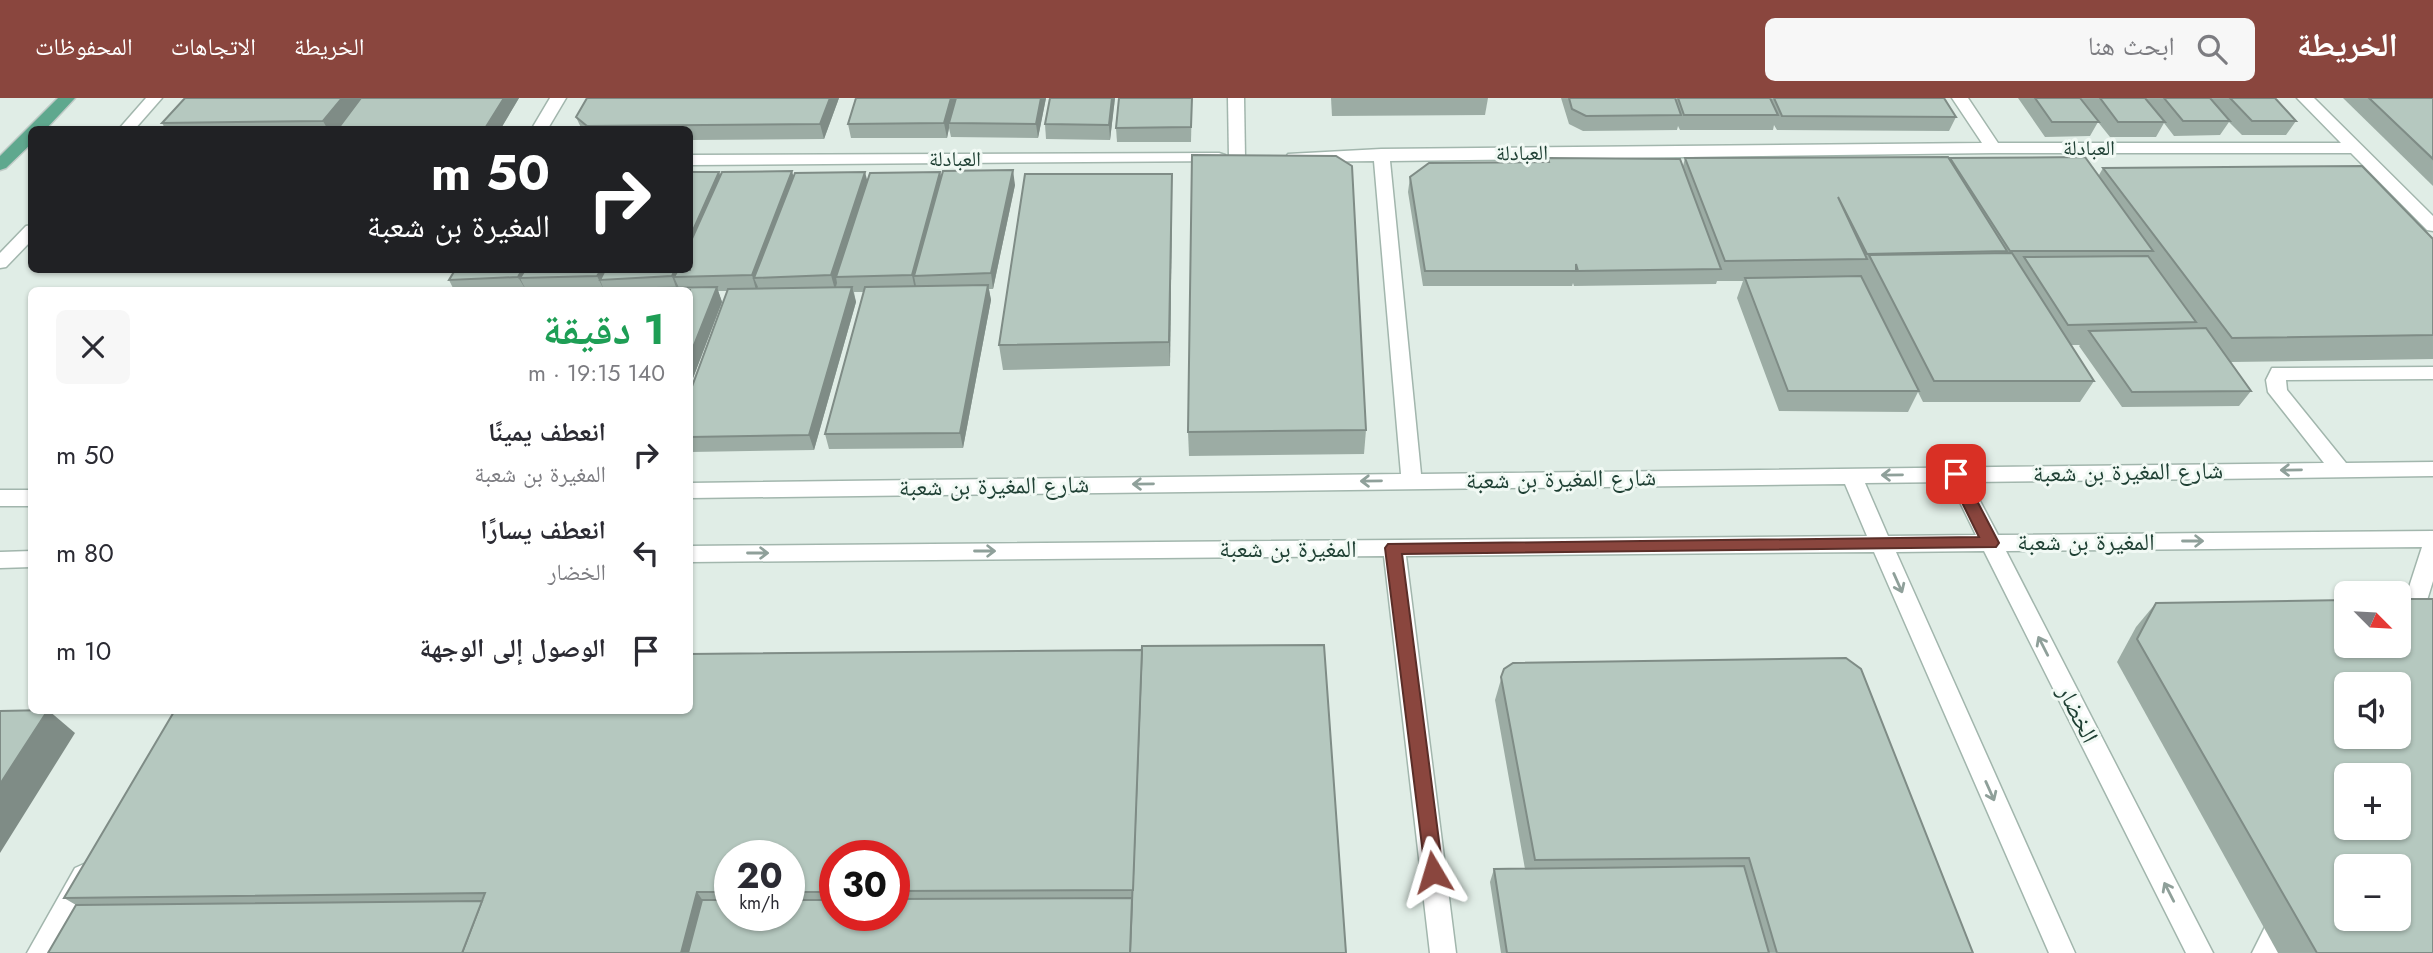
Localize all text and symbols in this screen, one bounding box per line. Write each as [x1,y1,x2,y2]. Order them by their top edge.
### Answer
search box [1765,18,2255,81]
text: الخريطة [2297,21,2398,68]
text: ابحث هنا [2088,27,2175,65]
text: المحفوظات [35,29,133,64]
text: الاتجاهات [171,29,256,64]
text: الخريطة [294,29,365,64]
icon: search [2193,30,2231,68]
street label: العبادلة [2063,133,2115,163]
text: 50 m [431,138,550,208]
street label: العبادلة [1496,138,1548,168]
street label: العبادلة [929,144,981,174]
icon: right [574,154,665,245]
text: المغيرة بن شعبة [367,203,550,249]
text: 1 دقيقة [543,299,665,360]
button: close [56,310,130,384]
text: 140 m · 19:15 [528,356,665,390]
text: انعطف يمينًا [488,413,606,451]
text: 50 m [56,436,114,474]
icon: right [627,436,665,474]
pin [1926,444,1986,504]
street label: شارع المغيرة بن شعبة [2033,452,2223,491]
icon: arrive [1937,455,1975,493]
text: المغيرة بن شعبة [474,457,606,491]
street label: شارع المغيرة بن شعبة [1466,459,1656,498]
one-way arrow [2280,463,2303,477]
street label: شارع المغيرة بن شعبة [899,466,1089,505]
one-way arrow [1881,468,1904,482]
one-way arrow [1360,474,1383,488]
one-way arrow [1132,477,1155,491]
text: انعطف يسارًا [480,511,606,549]
street label: المغيرة بن شعبة [2017,524,2155,559]
street label: المغيرة بن شعبة [1219,531,1357,566]
text: 80 m [56,534,114,572]
icon: left [627,534,665,572]
one-way arrow [2181,534,2204,548]
one-way arrow [973,545,996,558]
one-way arrow [746,546,769,560]
text: الخضار [548,555,606,589]
one-way arrow [1893,572,1906,593]
north arrow [2334,581,2412,658]
map controls [2334,581,2411,931]
text: الوصول إلى الوجهة [419,629,606,667]
text: 10 m [56,632,111,670]
icon: arrive [627,632,665,670]
one-way arrow [2036,636,2050,657]
button: sound [2334,672,2411,749]
street label: الخضار [2049,678,2108,749]
button: + [2334,763,2411,840]
one-way arrow [1984,780,1997,801]
position arrow [1396,835,1470,909]
speed limit sign: 30 [819,840,910,931]
text: 20 [736,851,783,901]
button: − [2334,854,2411,931]
one-way arrow [2162,882,2175,903]
text: km/h [739,890,780,916]

